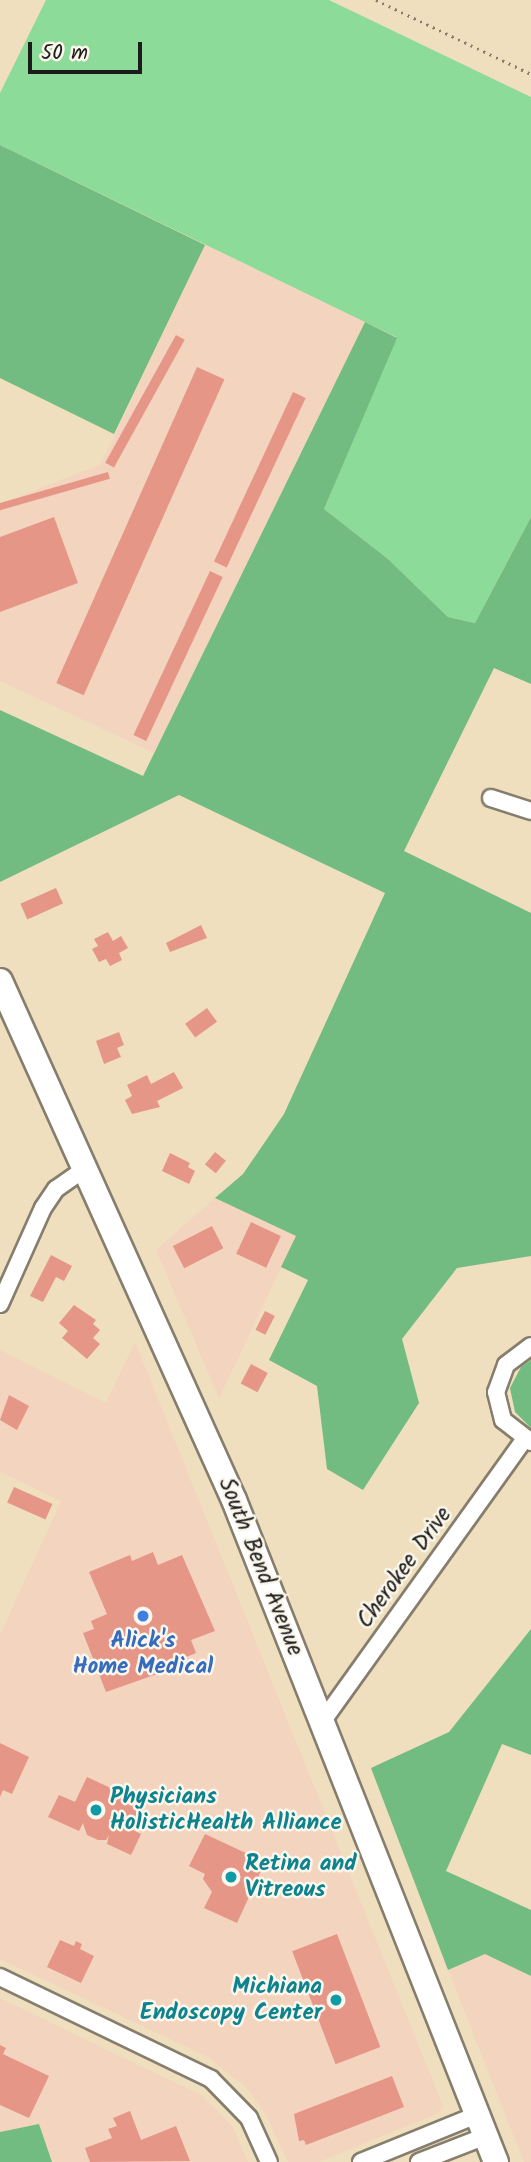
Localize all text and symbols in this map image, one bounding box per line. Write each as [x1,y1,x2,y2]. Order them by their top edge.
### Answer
scale bar [32,28,145,72]
text: 50 m [41,37,88,70]
street label: South Bend Avenue [212,1474,308,1660]
street label: Cherokee Drive [352,1502,458,1634]
marker: Alick's Home Medical [135,1608,151,1624]
place label: Alick's Home Medical [73,1627,213,1681]
place label: Physicians HolisticHealth Alliance [110,1783,342,1837]
marker: Physicians HolisticHealth Alliance [88,1802,104,1818]
place label: Retina and Vitreous [245,1850,357,1904]
marker: Retina and Vitreous [223,1869,239,1885]
place label: Michiana Endoscopy Center [140,1973,322,2027]
marker: Michiana Endoscopy Center [328,1992,344,2008]

